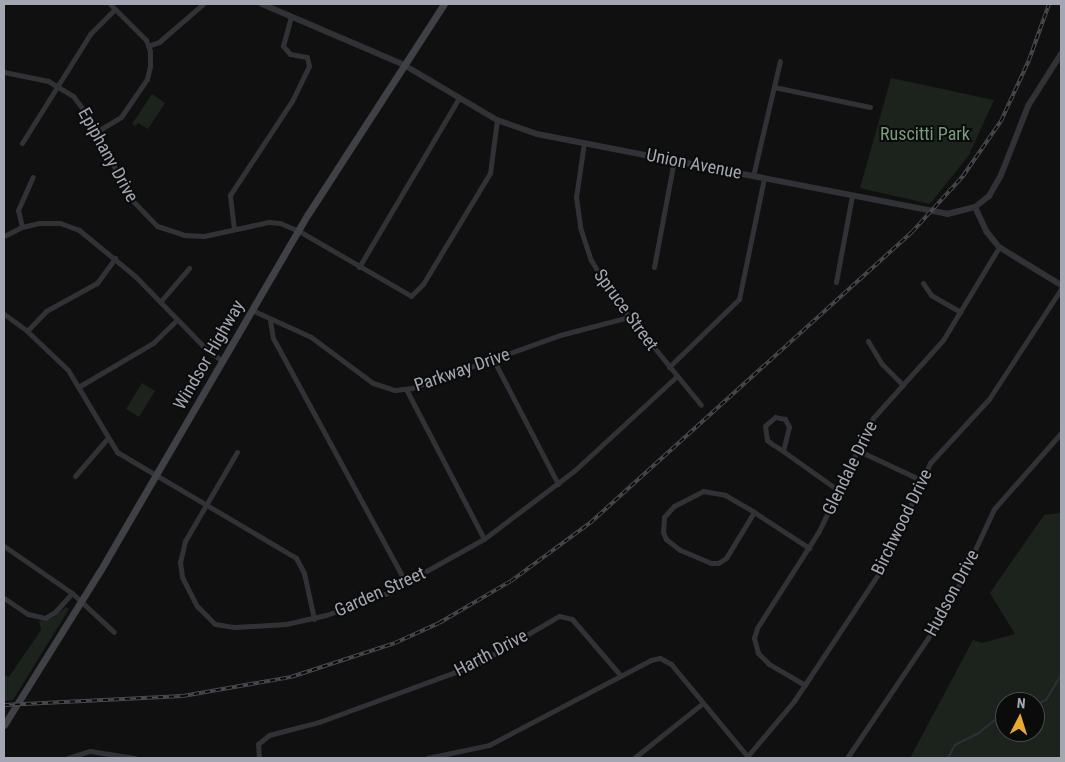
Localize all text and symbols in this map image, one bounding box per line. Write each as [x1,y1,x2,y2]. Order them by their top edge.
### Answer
street label: Epiphany Drive [73,104,143,206]
park label: Ruscitti Park [880,123,970,145]
street label: Union Avenue [644,144,744,184]
street label: Spruce Street [589,265,663,355]
street label: Windsor Highway [169,296,249,414]
street label: Parkway Drive [411,344,513,396]
street label: Glendale Drive [818,417,882,519]
street label: Birchwood Drive [867,466,937,578]
street label: Hudson Drive [920,546,984,640]
street label: Garden Street [331,562,429,622]
street label: Harth Drive [451,625,531,681]
north arrow [995,692,1045,742]
text: N [1016,695,1026,711]

